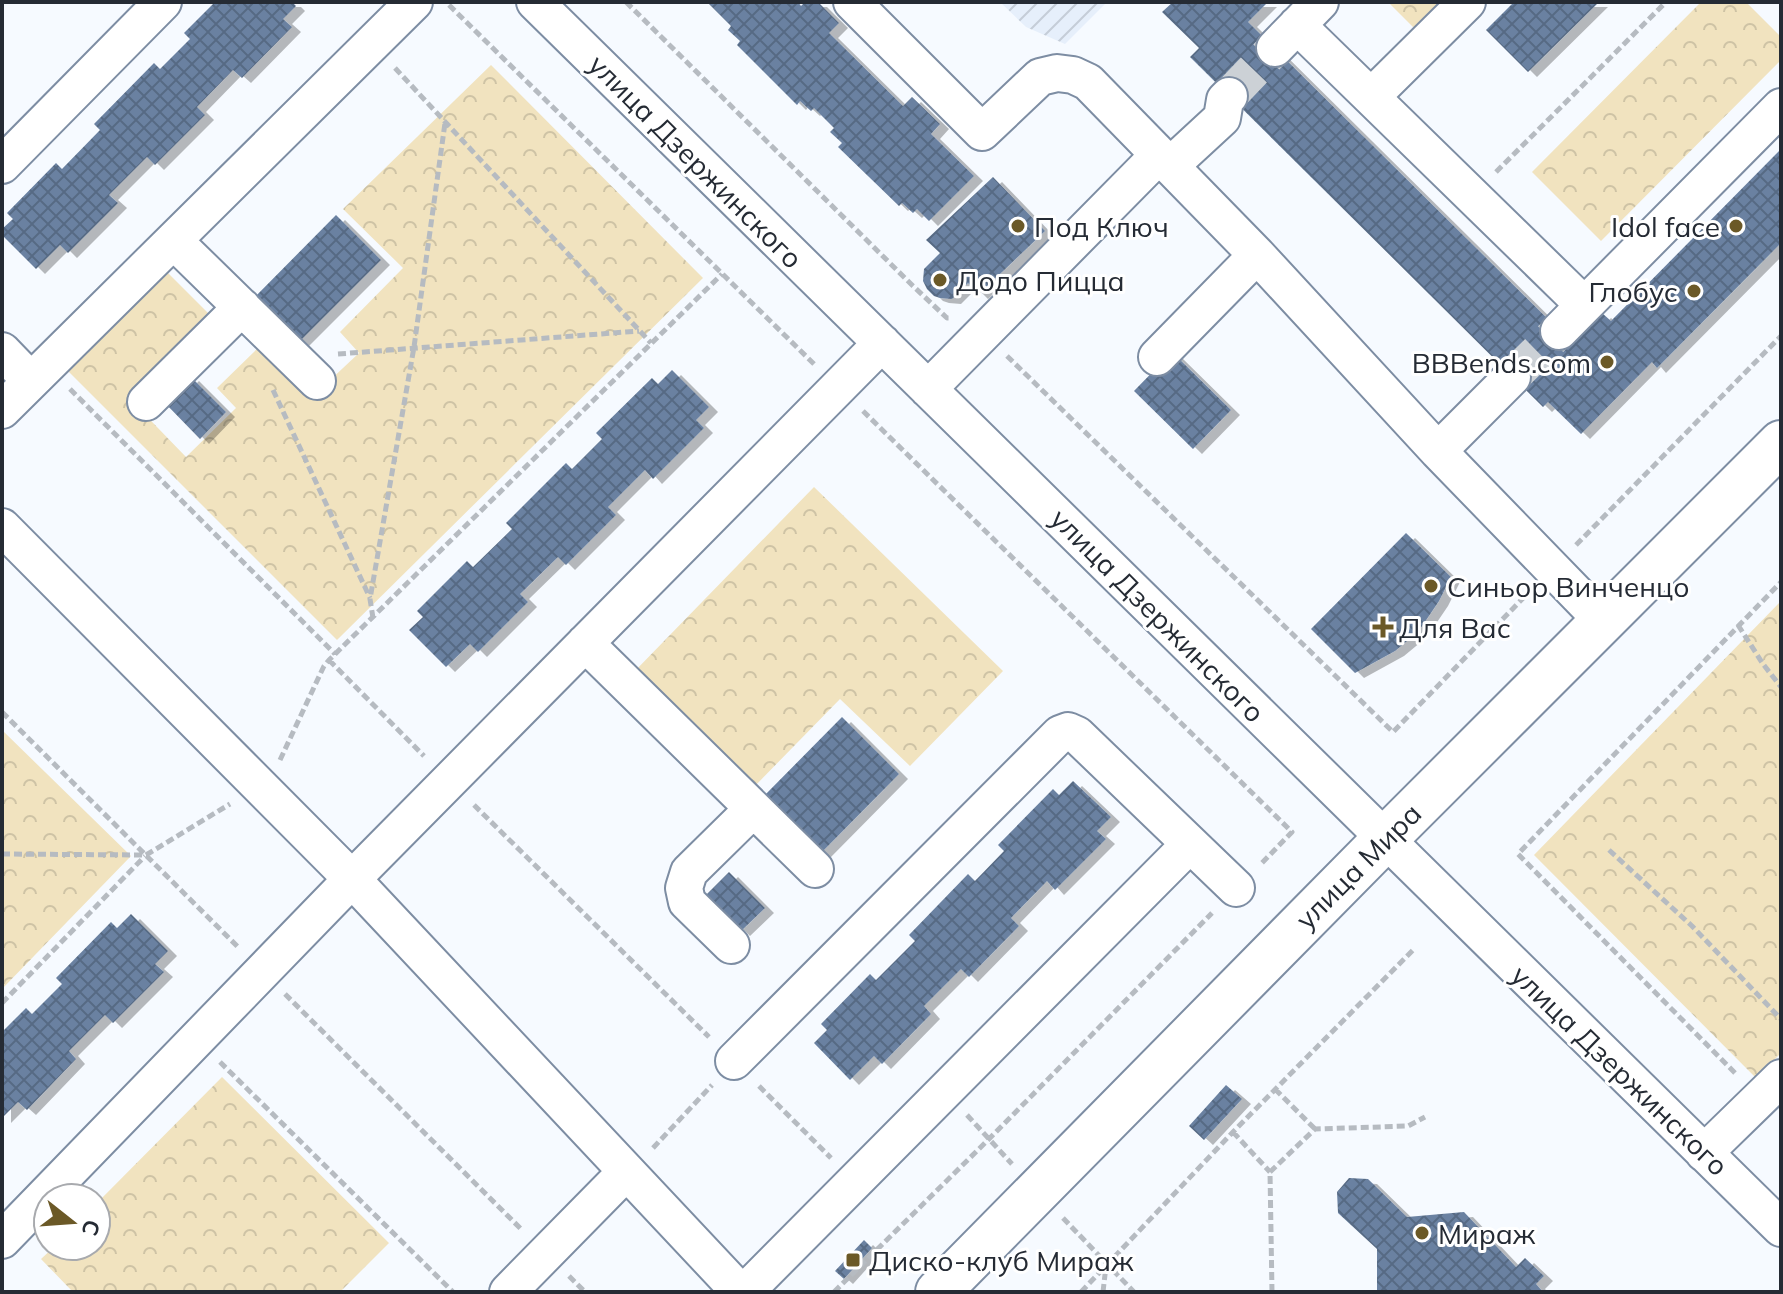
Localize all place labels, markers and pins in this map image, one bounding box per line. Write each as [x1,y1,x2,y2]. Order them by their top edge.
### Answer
place label: Под Ключ [1034,209,1169,244]
place label: Idol face [1611,209,1720,244]
marker: Под Ключ [1009,217,1027,235]
marker: Idol face [1727,217,1745,235]
place label: Додо Пицца [956,263,1125,298]
marker: Додо Пицца [931,271,949,289]
place label: Глобус [1589,274,1678,309]
marker: Глобус [1685,282,1703,300]
place label: BBBends.com [1412,345,1591,380]
marker: BBBends.com [1598,353,1616,371]
place label: Синьор Винченцо [1447,569,1689,604]
marker: Синьор Винченцо [1422,577,1440,595]
place label: Для Вас [1399,610,1511,645]
marker: Для Вас [1374,618,1392,636]
place label: Мираж [1438,1216,1536,1251]
marker: Мираж [1413,1224,1431,1242]
place label: Диско-клуб Мираж [869,1243,1134,1278]
marker: Диско-клуб Мираж [844,1251,862,1269]

